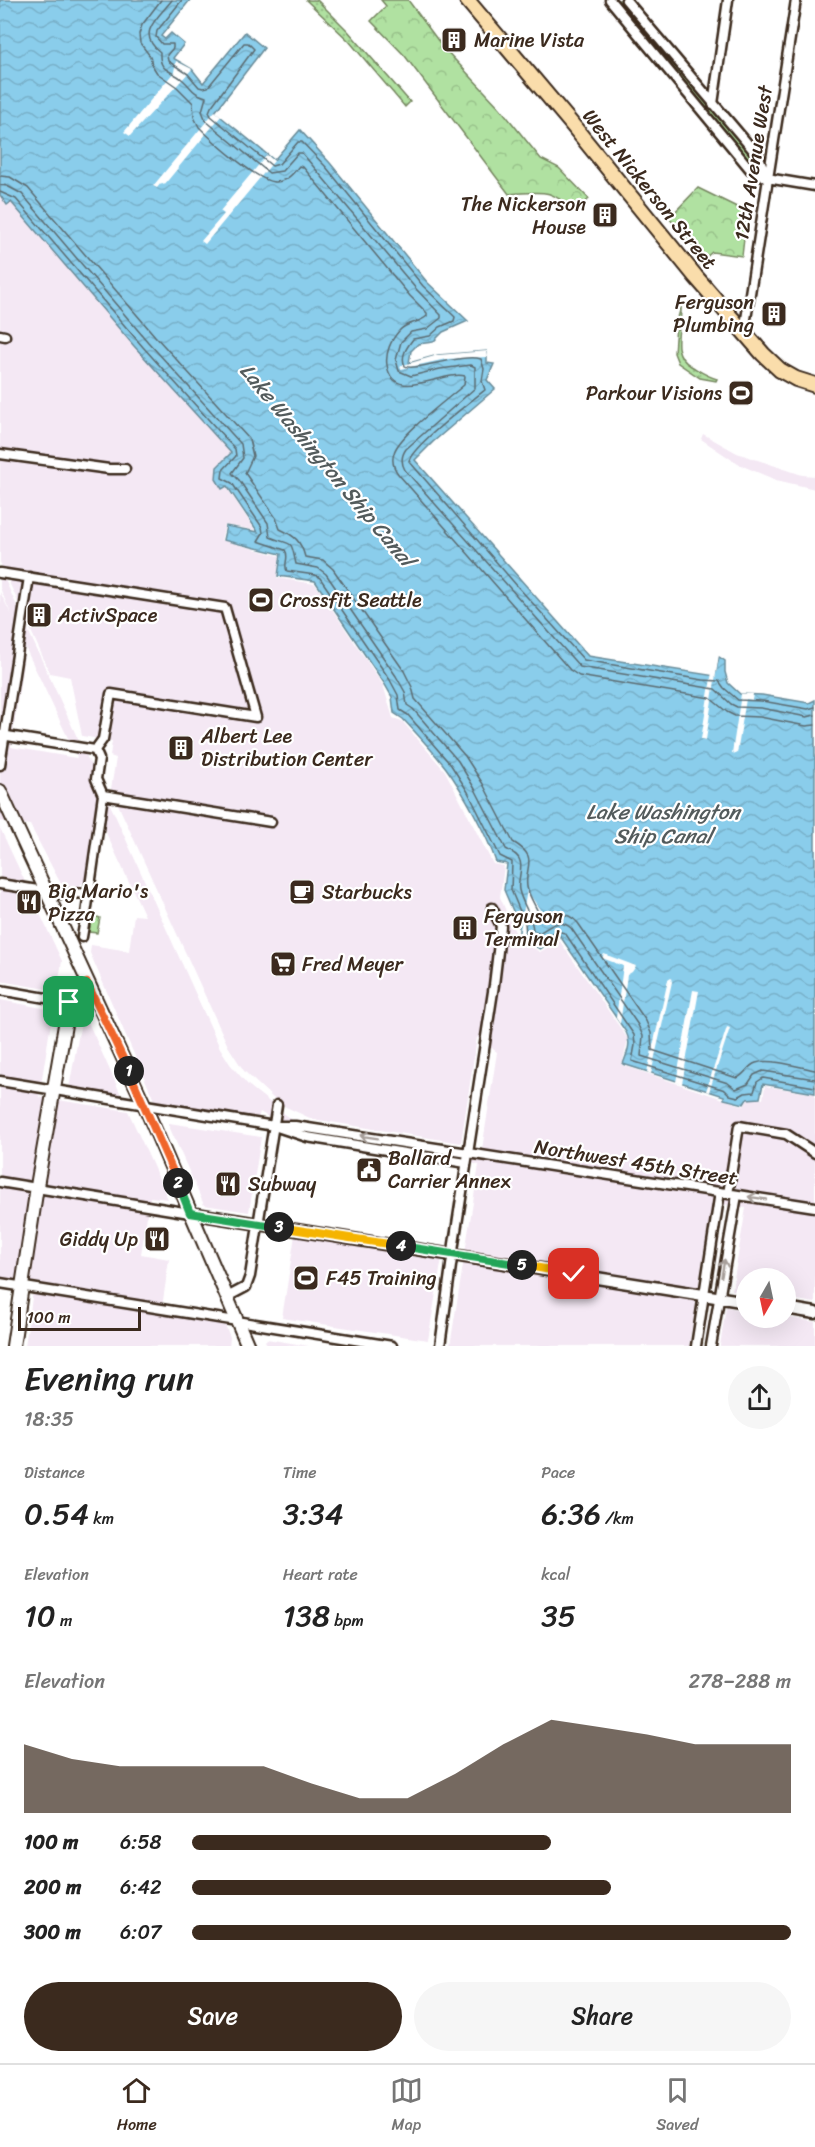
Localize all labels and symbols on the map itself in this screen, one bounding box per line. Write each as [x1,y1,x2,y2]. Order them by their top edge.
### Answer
place label: Marine Vista [474,23,585,58]
building icon: Marine Vista [439,25,469,55]
street label: 12th Avenue West [724,82,783,243]
street label: West Nickerson Street [573,101,726,278]
place label: The Nickerson House [461,187,586,245]
building icon: The Nickerson House [590,200,620,230]
place label: Ferguson Plumbing [673,285,754,343]
building icon: Ferguson Plumbing [759,299,789,329]
water label: Lake Washington Ship Canal [230,354,427,579]
place label: Parkour Visions [586,376,723,411]
sports icon: Parkour Visions [726,378,756,408]
place label: Crossfit Seattle [280,583,422,618]
sports icon: Crossfit Seattle [246,585,276,615]
place label: ActivSpace [57,598,158,633]
building icon: ActivSpace [24,600,54,630]
place label: Albert Lee Distribution Center [200,719,373,777]
building icon: Albert Lee Distribution Center [166,733,196,763]
water label: Lake Washington Ship Canal [586,793,742,855]
place label: Big Mario's Pizza [48,874,149,932]
place label: Starbucks [322,875,413,910]
cafe icon: Starbucks [287,877,317,907]
restaurant icon: Big Mario's Pizza [14,887,44,917]
place label: Ferguson Terminal [484,899,563,957]
building icon: Ferguson Terminal [450,913,480,943]
place label: Fred Meyer [302,947,404,982]
supermarket icon: Fred Meyer [268,949,298,979]
pin [43,976,94,1027]
pin: 1 [114,1056,144,1086]
street label: Northwest 45th Street [532,1129,740,1196]
one-way arrow [359,1131,379,1142]
place label: Ballard Carrier Annex [388,1141,511,1199]
public building icon: Ballard Carrier Annex [354,1155,384,1185]
place label: Subway [248,1167,317,1202]
pin: 2 [163,1168,193,1198]
restaurant icon: Subway [213,1169,243,1199]
one-way arrow [748,1193,768,1204]
pin: 3 [264,1212,294,1242]
place label: Giddy Up [60,1222,138,1257]
restaurant icon: Giddy Up [142,1224,172,1254]
pin: 4 [386,1231,416,1261]
pin [548,1248,599,1299]
pin: 5 [507,1250,537,1280]
one-way arrow [718,1258,729,1278]
place label: F45 Training [326,1261,437,1296]
sports icon: F45 Training [291,1263,321,1293]
north arrow [736,1268,796,1328]
scale bar [18,1304,141,1332]

